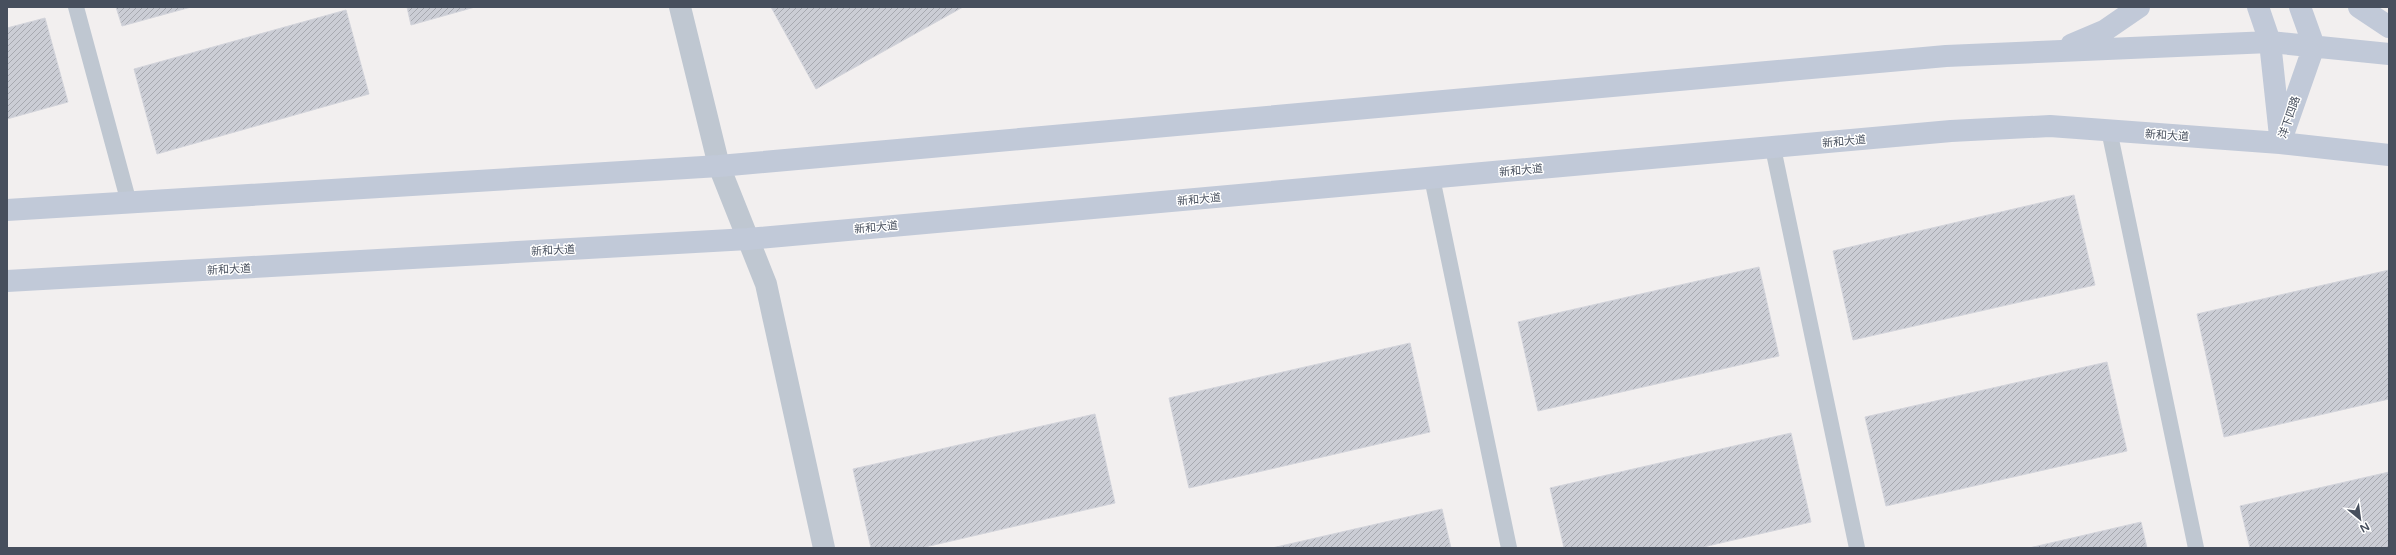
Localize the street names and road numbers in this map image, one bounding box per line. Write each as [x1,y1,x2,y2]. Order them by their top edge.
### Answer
street label: 洋下四路 [2276,94,2303,140]
street label: 新和大道 [2145,127,2189,144]
street label: 新和大道 [1822,133,1867,150]
street label: 新和大道 [1499,162,1544,179]
street label: 新和大道 [1177,191,1222,208]
street label: 新和大道 [854,219,899,236]
street label: 新和大道 [531,243,575,258]
street label: 新和大道 [207,262,251,277]

